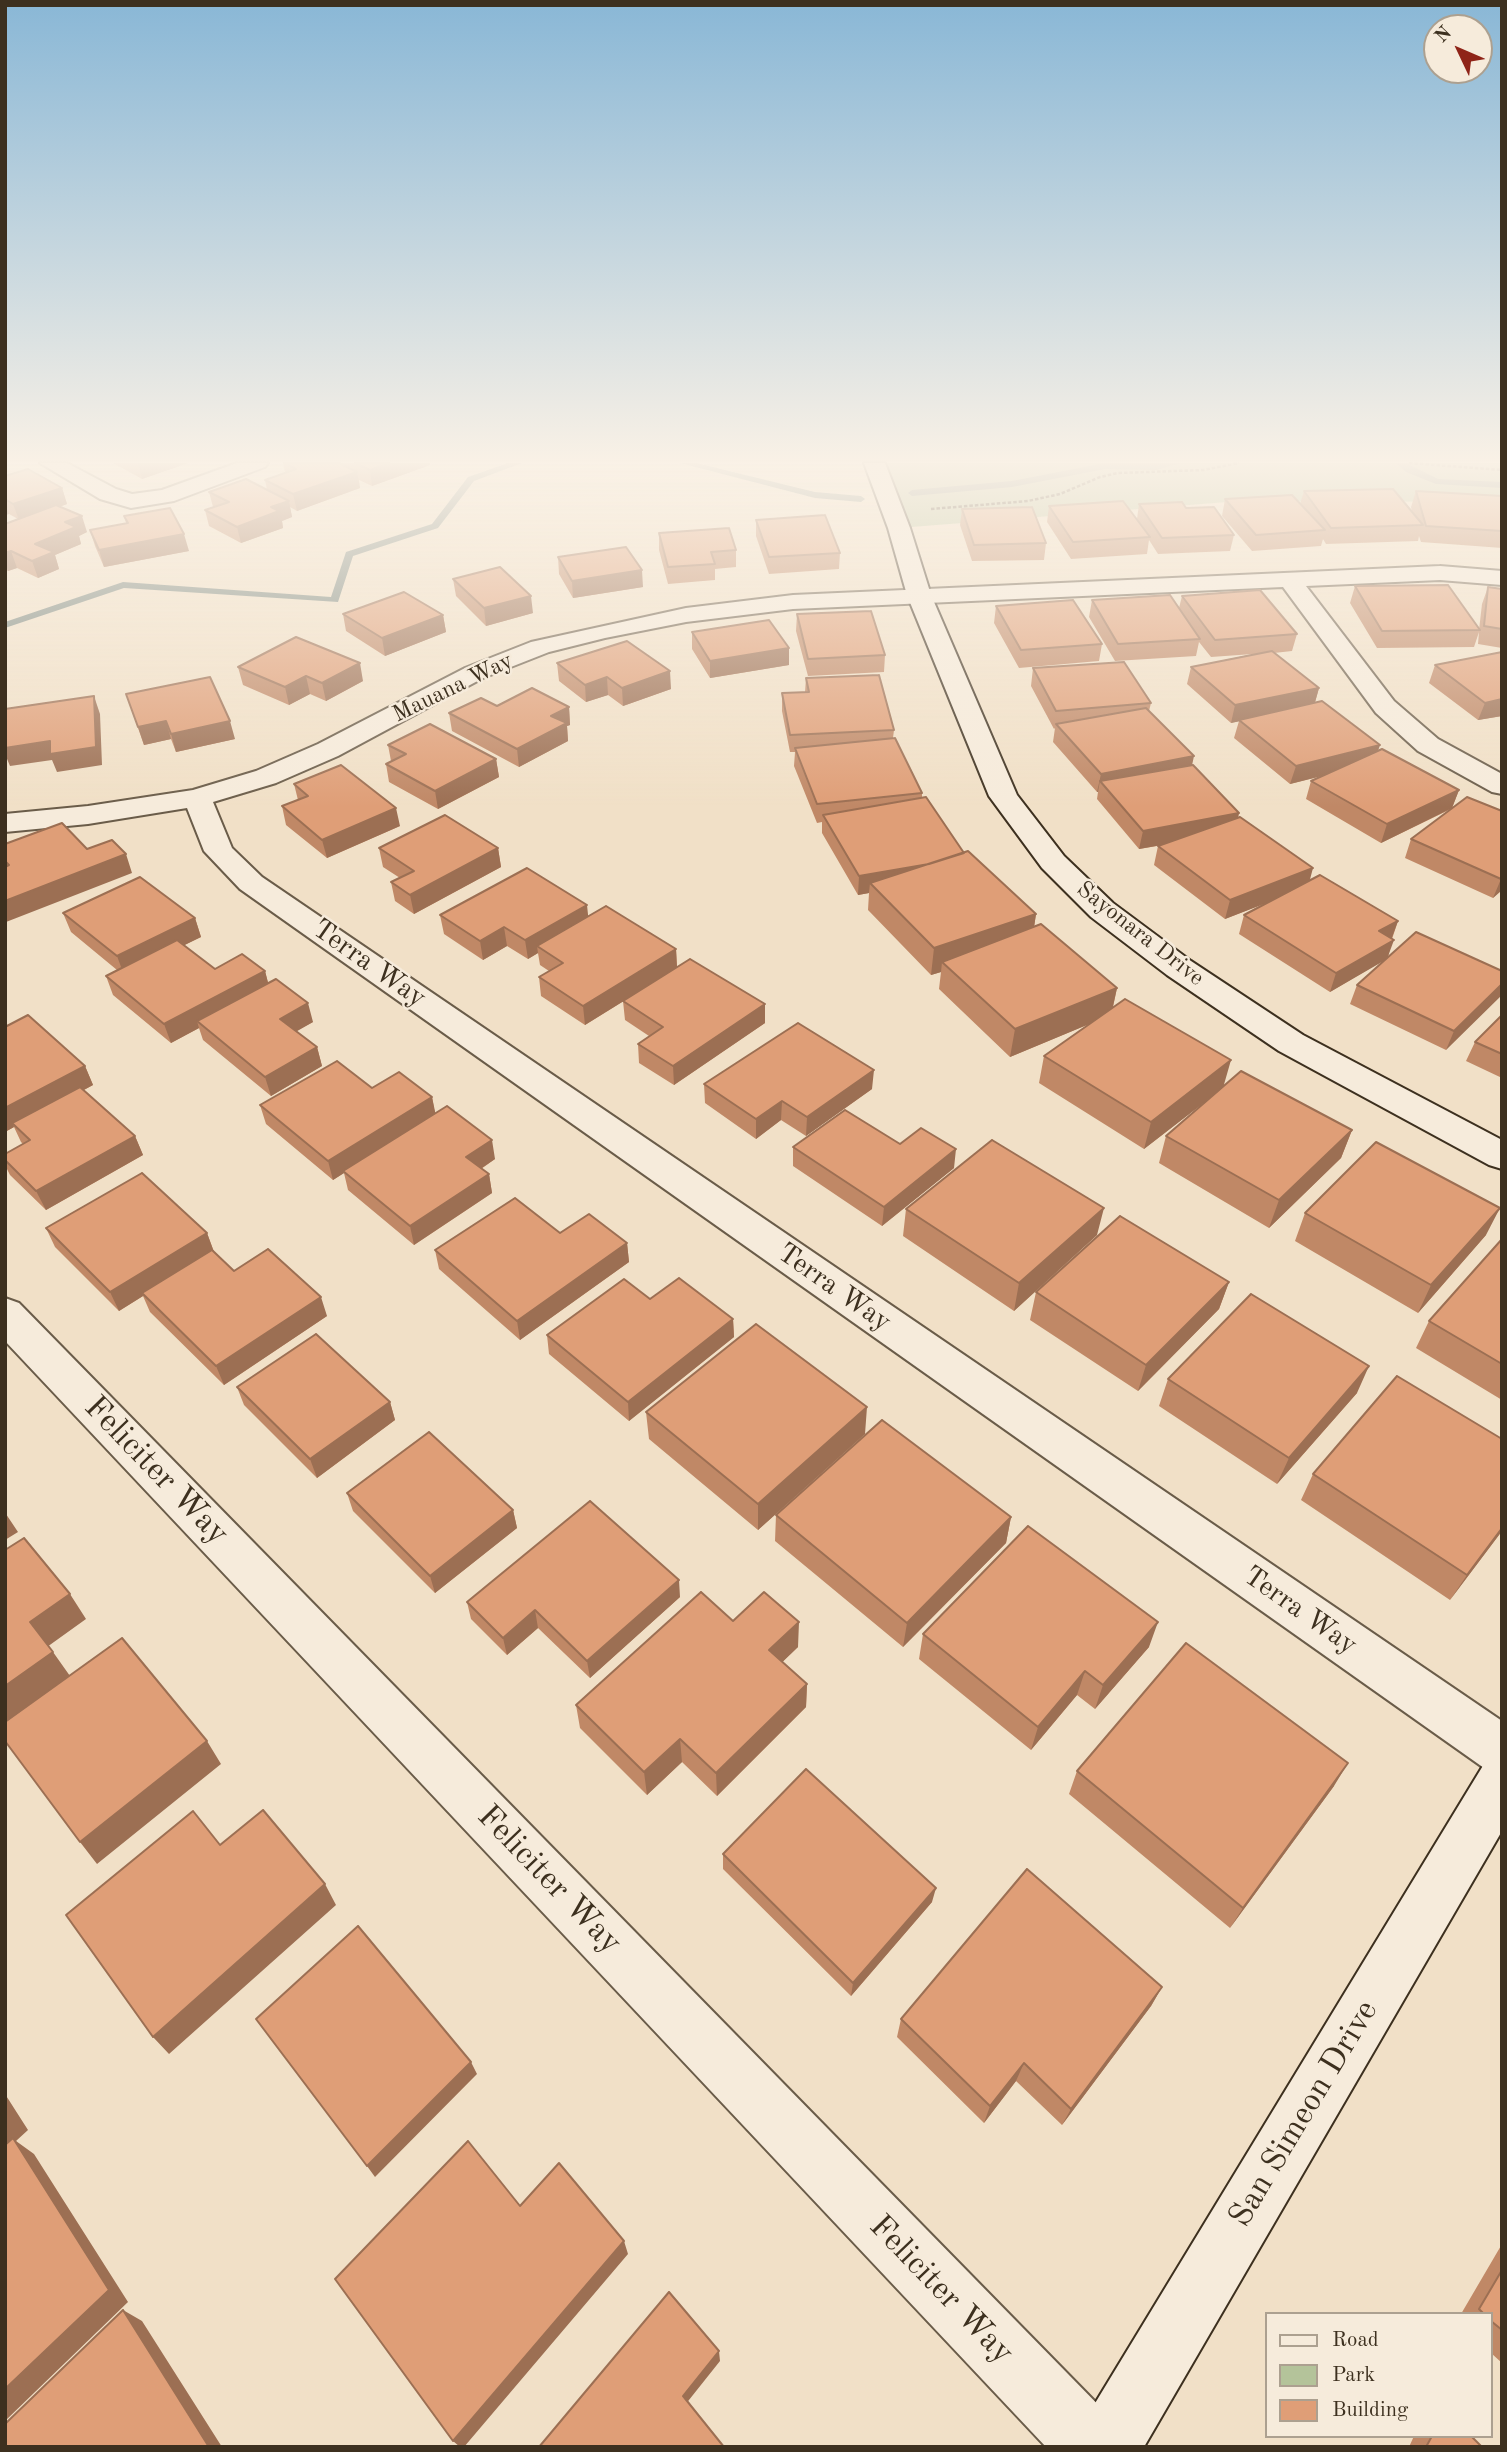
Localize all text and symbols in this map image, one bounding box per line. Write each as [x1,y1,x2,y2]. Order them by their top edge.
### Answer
north arrow [1423,14,1493,84]
text: N [1432,24,1456,47]
street label: Mauana Way [388,647,518,729]
street label: Sayonara Drive [1071,876,1209,992]
street label: Terra Way [306,913,432,1015]
street label: Terra Way [771,1237,897,1339]
street label: Feliciter Way [75,1388,237,1554]
street label: Terra Way [1237,1560,1363,1662]
street label: Feliciter Way [468,1797,630,1963]
street label: San Simeon Drive [1221,1994,1387,2234]
street label: Feliciter Way [860,2207,1022,2373]
legend [1266,2312,1493,2438]
text: Road [1332,2330,1379,2351]
text: Park [1332,2365,1375,2386]
text: Building [1332,2400,1408,2421]

